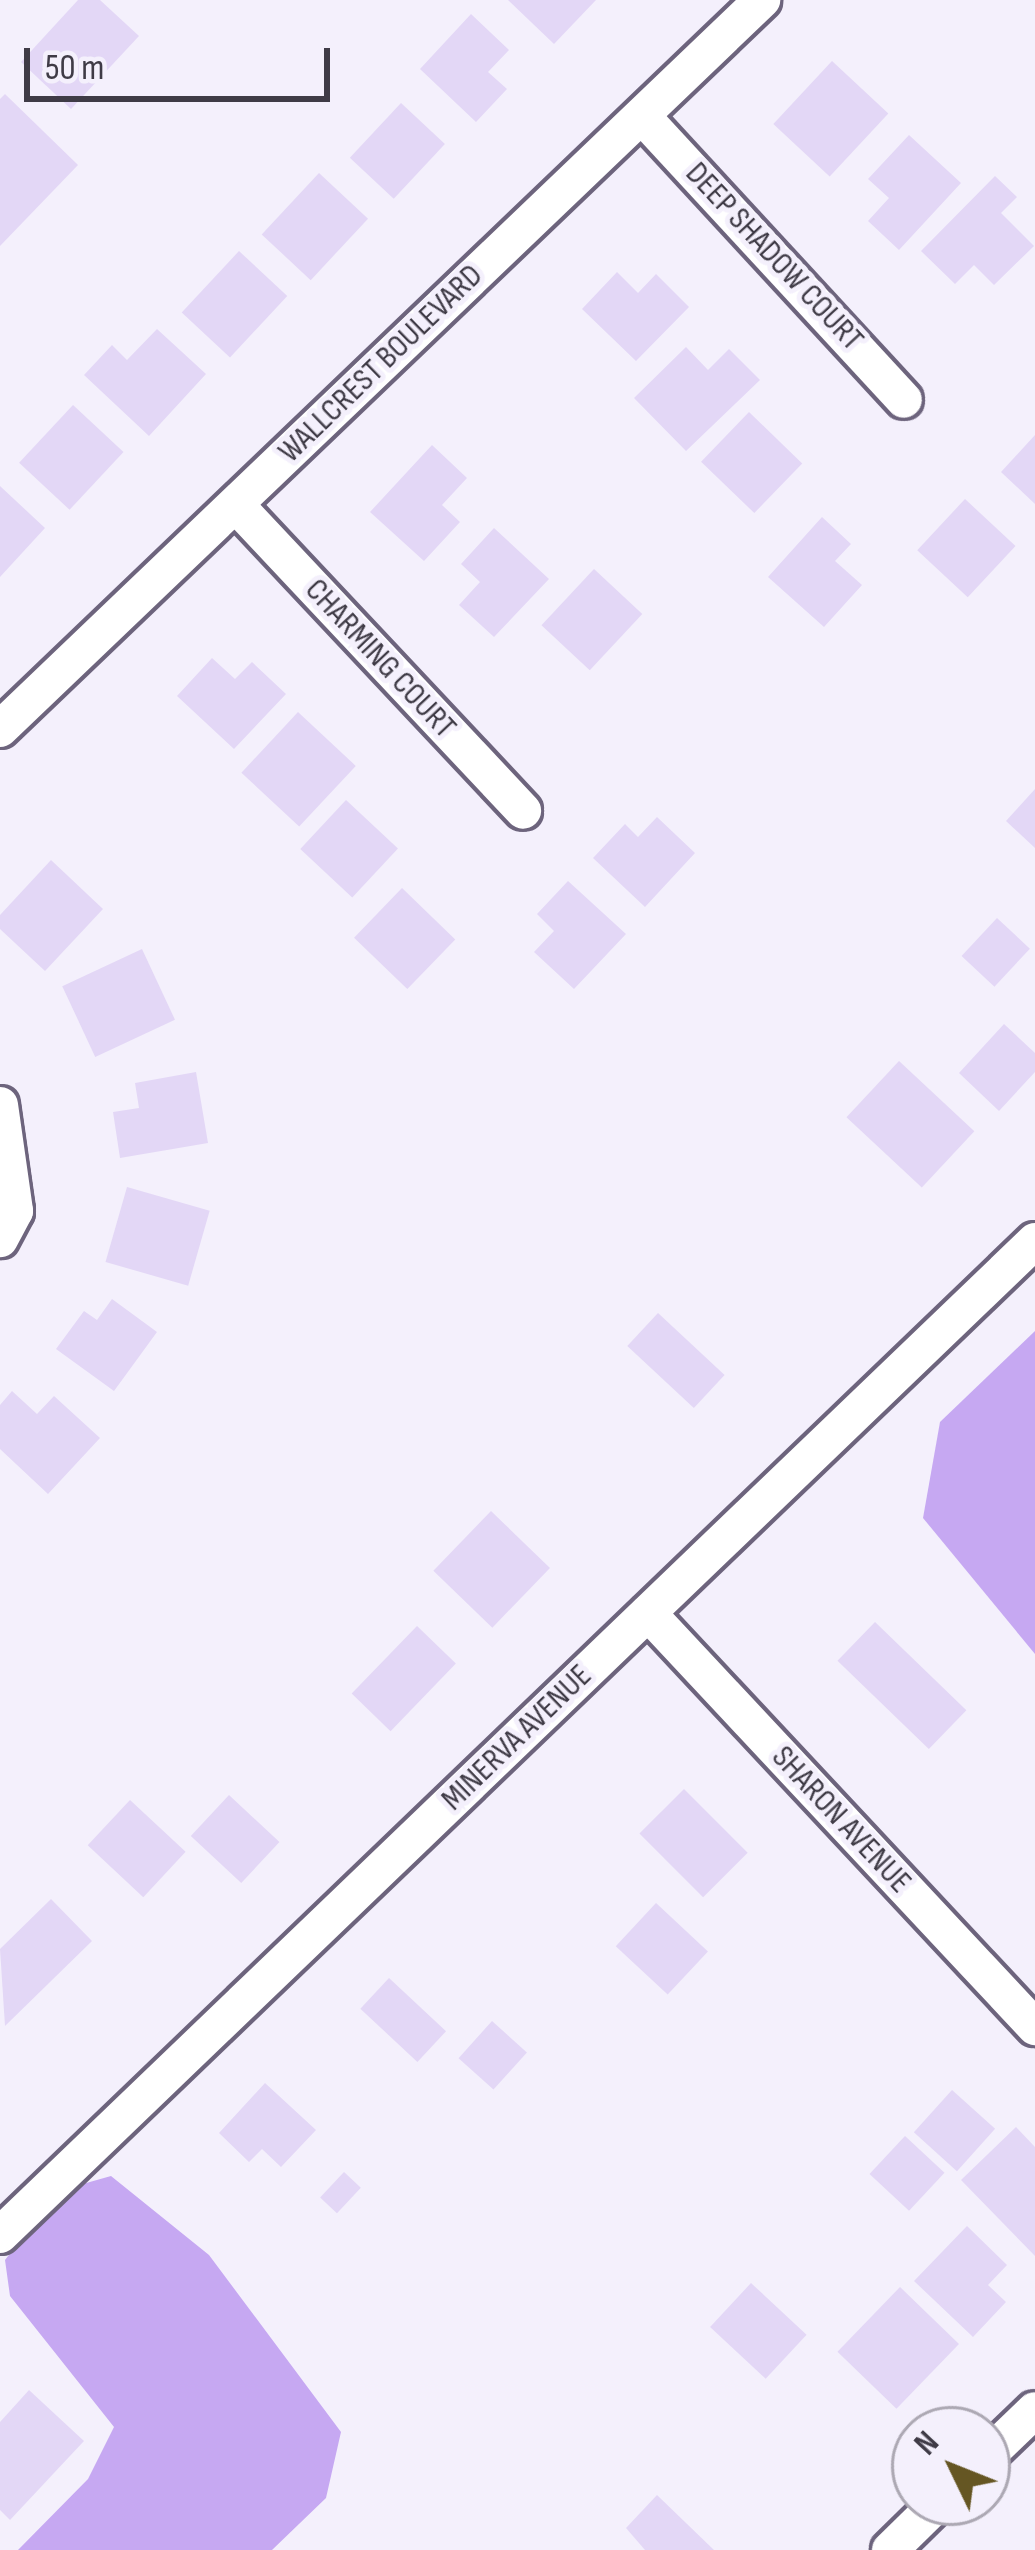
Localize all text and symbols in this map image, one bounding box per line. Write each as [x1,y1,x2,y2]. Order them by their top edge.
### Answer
scale bar [30,24,336,98]
text: 50 m [45,47,104,90]
street label: DEEP SHADOW COURT [677,155,871,359]
street label: WALLCREST BOULEVARD [271,256,491,472]
street label: CHARMING COURT [296,571,464,747]
street label: MINERVA AVENUE [434,1657,600,1819]
street label: SHARON AVENUE [763,1738,919,1902]
north arrow [891,2406,1011,2526]
text: N [906,2423,948,2464]

